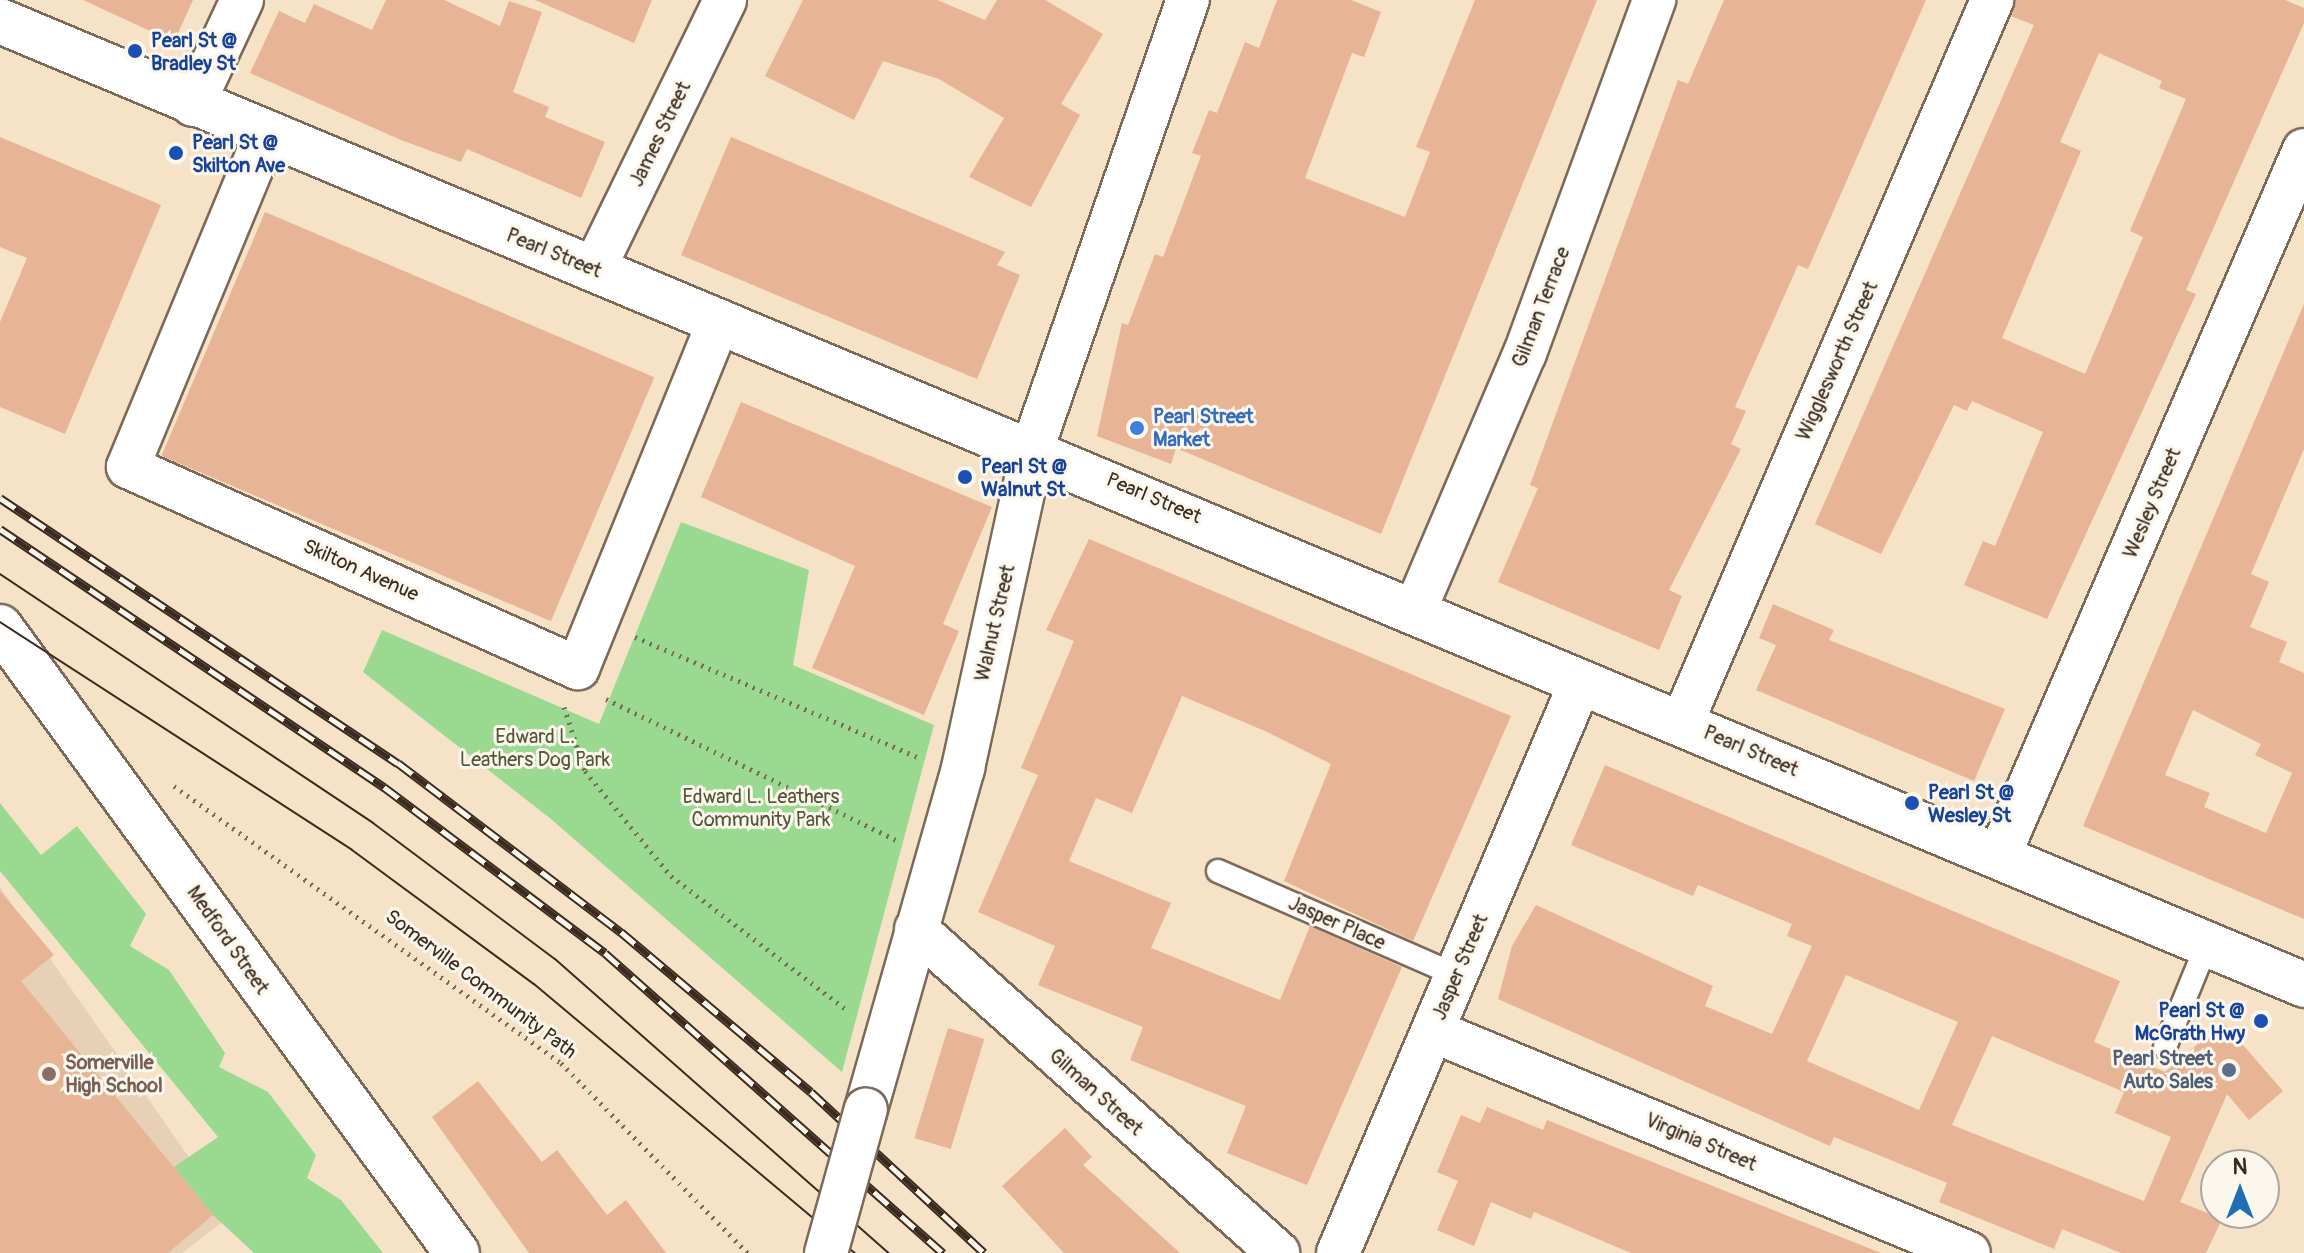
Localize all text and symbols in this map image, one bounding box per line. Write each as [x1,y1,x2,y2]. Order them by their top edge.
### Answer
place label: Pearl St @ Bradley St [151,28,237,75]
marker: Pearl St @ Bradley St [126,42,144,60]
street label: James Street [624,77,696,191]
place label: Pearl St @ Skilton Ave [192,130,285,177]
marker: Pearl St @ Skilton Ave [167,144,185,162]
street label: Pearl Street [503,223,605,283]
street label: Gilman Terrace [1507,243,1575,371]
street label: Wigglesworth Street [1791,278,1883,444]
place label: Pearl Street Market [1153,404,1254,451]
marker: Pearl Street Market [1128,419,1146,437]
street label: Wesley Street [2118,444,2186,562]
place label: Pearl St @ Walnut St [981,454,1067,501]
street label: Pearl Street [1103,467,1205,529]
marker: Pearl St @ Walnut St [956,468,974,486]
street label: Skilton Avenue [299,534,423,606]
street label: Walnut Street [970,562,1020,684]
street label: Pearl Street [1700,720,1802,782]
park label: Edward L. Leathers Dog Park [460,724,610,771]
place label: Pearl St @ Wesley St [1928,780,2014,827]
park label: Edward L. Leathers Community Park [682,785,840,832]
marker: Pearl St @ Wesley St [1903,794,1921,812]
street label: Medford Street [182,881,274,999]
street label: Jasper Place [1285,891,1389,955]
street label: Somerville Community Path [381,904,581,1064]
street label: Jasper Street [1427,910,1493,1024]
place label: Pearl St @ McGrath Hwy [2135,998,2245,1045]
marker: Pearl St @ McGrath Hwy [2252,1012,2270,1030]
street label: Gilman Street [1044,1044,1148,1140]
place label: Pearl Street Auto Sales [2112,1046,2213,1093]
place label: Somerville High School [65,1050,163,1097]
marker: Pearl Street Auto Sales [2220,1061,2238,1079]
marker: Somerville High School [40,1065,58,1083]
street label: Virginia Street [1642,1108,1760,1176]
north arrow [2200,1149,2280,1229]
text: N [2233,1153,2247,1181]

